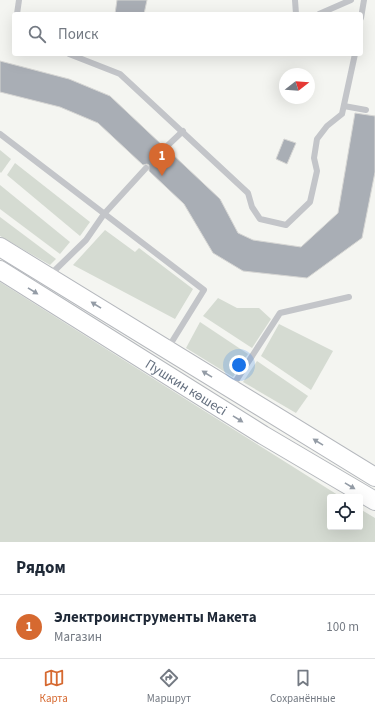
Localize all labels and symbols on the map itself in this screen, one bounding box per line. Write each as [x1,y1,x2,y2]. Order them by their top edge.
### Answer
north arrow [279,68,315,104]
pin: 1 [149,143,175,176]
one-way arrow [28,287,38,295]
one-way arrow [90,302,102,309]
street label: Пушкин көшесі [141,355,231,421]
your location [229,355,249,375]
one-way arrow [201,370,213,377]
one-way arrow [232,416,244,423]
one-way arrow [312,438,324,445]
one-way arrow [344,483,356,490]

